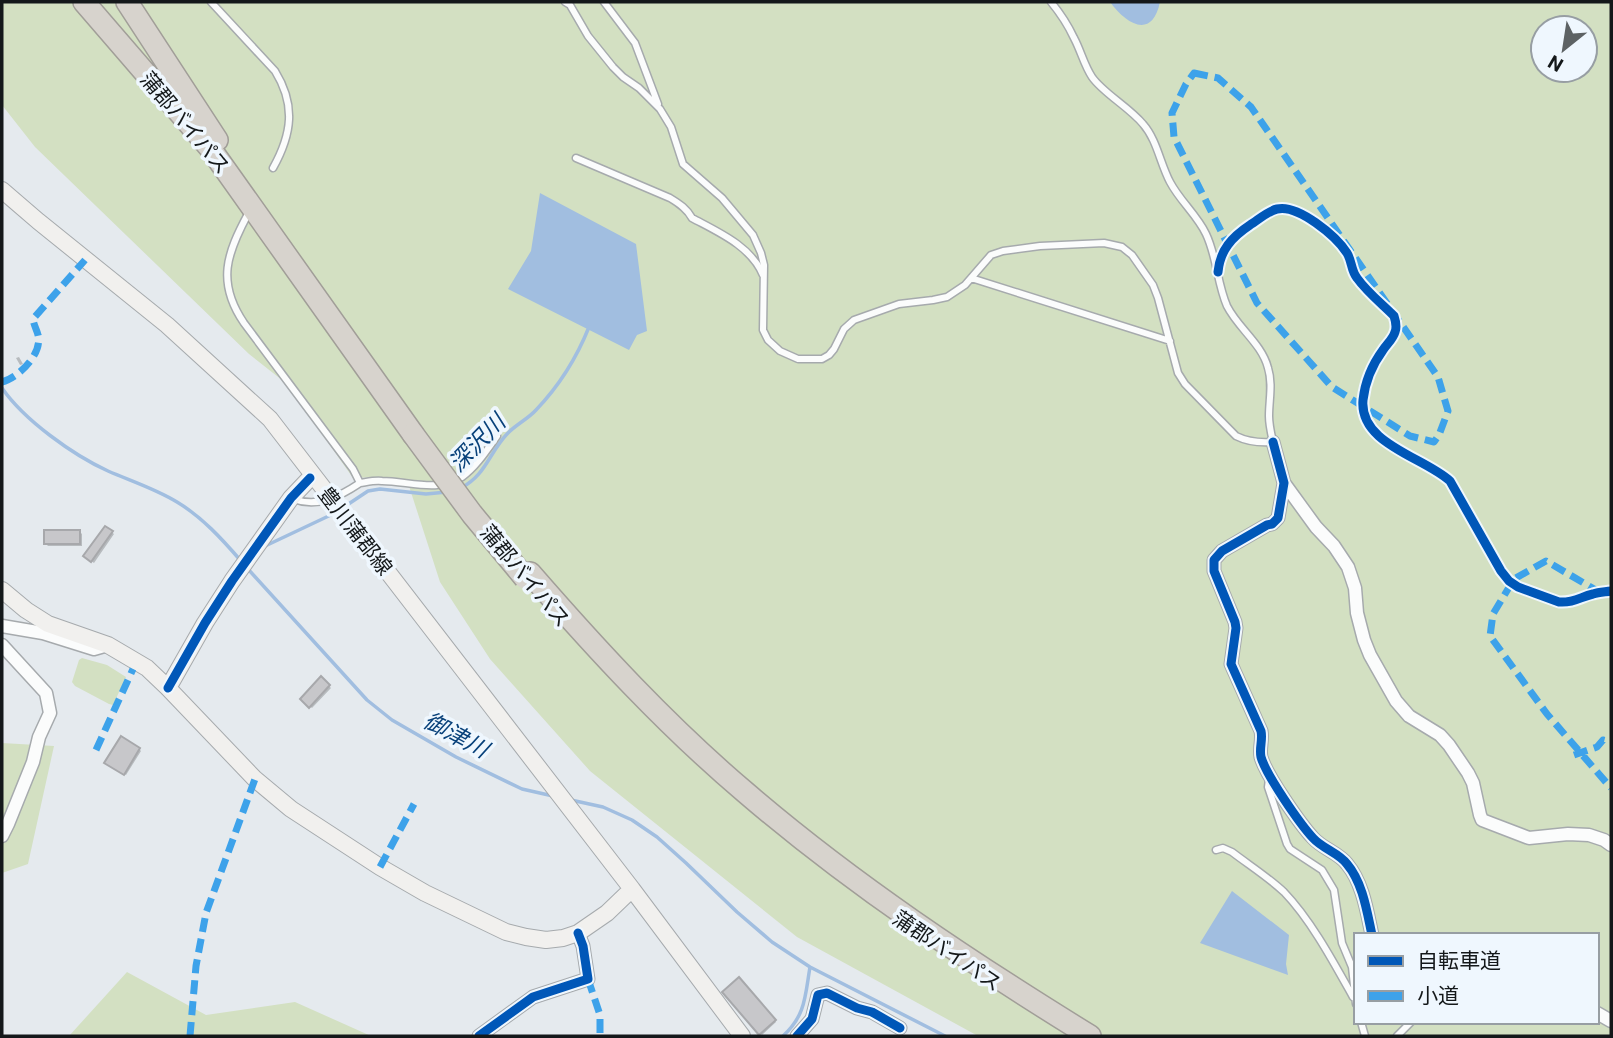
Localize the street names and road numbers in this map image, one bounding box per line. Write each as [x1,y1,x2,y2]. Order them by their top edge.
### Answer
street label: 蒲郡バイパス [135,67,235,179]
street label: 豊川蒲郡線 [313,482,397,580]
street label: 蒲郡バイパス [475,520,575,632]
street label: 蒲郡バイパス [888,906,1006,996]

